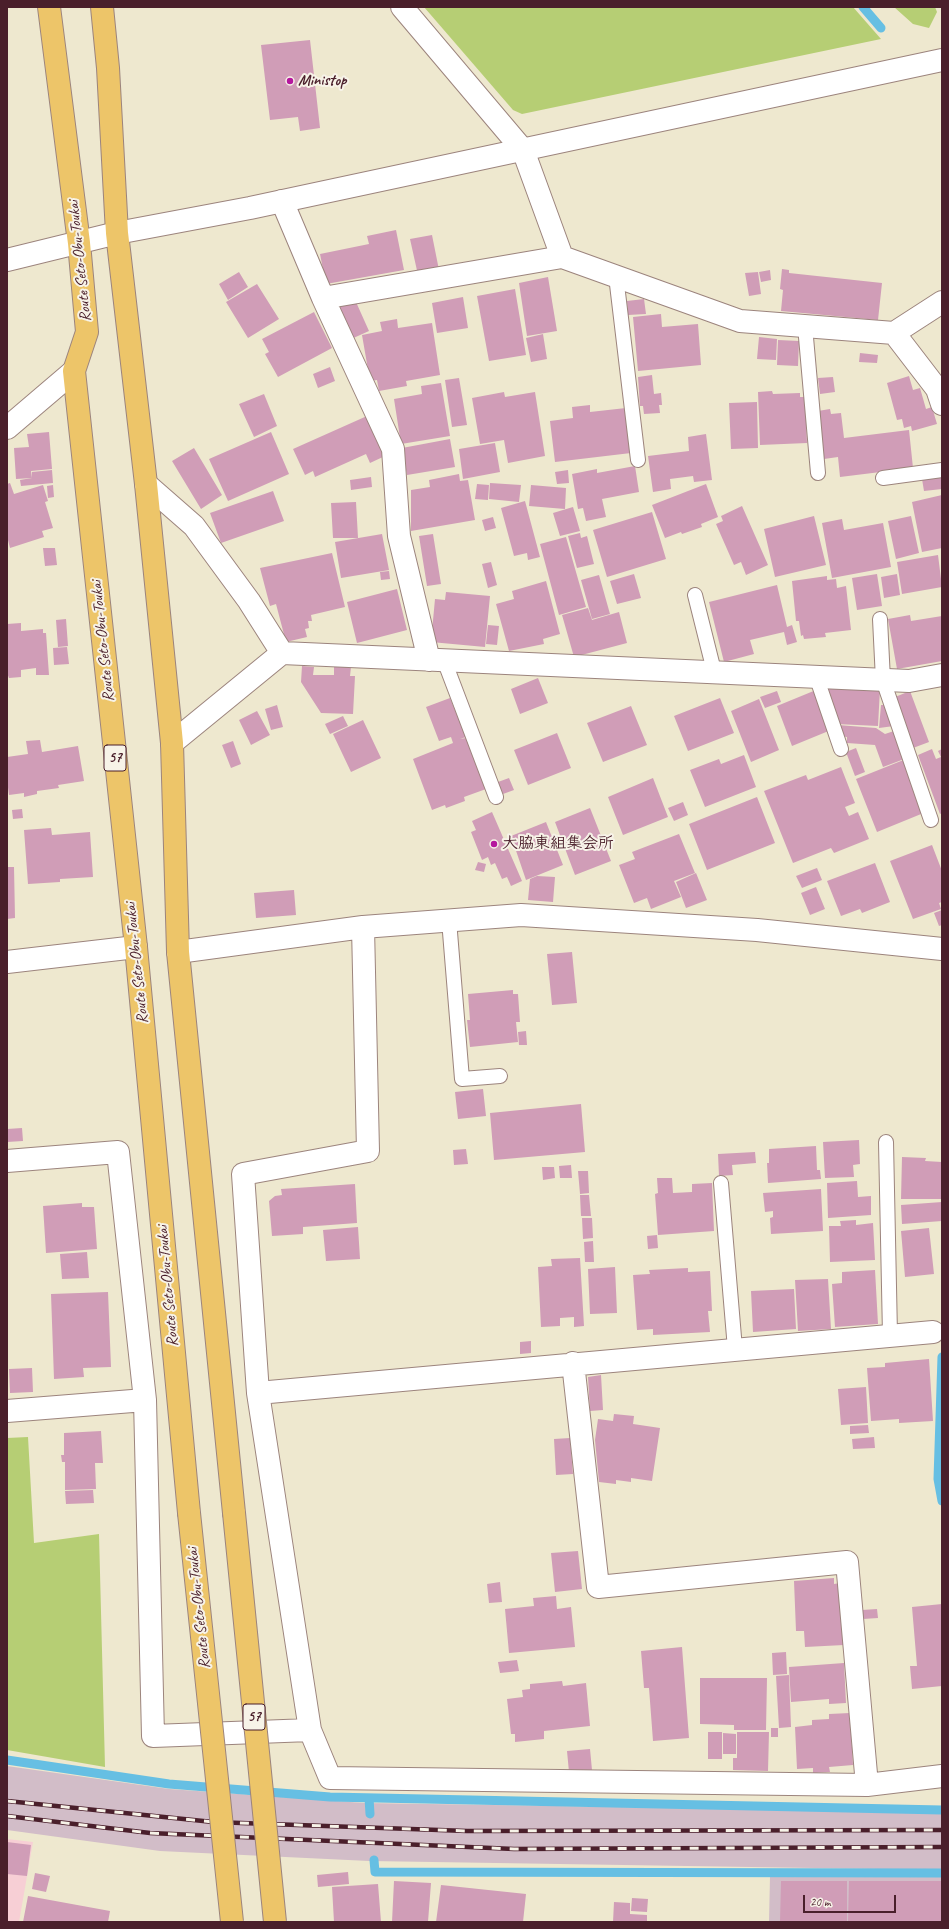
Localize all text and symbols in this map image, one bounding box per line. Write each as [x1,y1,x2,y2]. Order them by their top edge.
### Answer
place label: Ministop [298,71,346,91]
marker: Ministop [285,76,295,86]
street label: Route Seto-Obu-Toukai [64,199,96,323]
street label: Route Seto-Obu-Toukai [87,579,119,703]
road number: 57 [104,745,126,771]
place label: 大脇東組集会所 [502,834,614,854]
marker: 大脇東組集会所 [489,839,499,849]
street label: Route Seto-Obu-Toukai [121,901,153,1025]
street label: Route Seto-Obu-Toukai [153,1224,183,1348]
street label: Route Seto-Obu-Toukai [183,1546,215,1670]
road number: 57 [243,1704,265,1730]
scale bar [805,1887,898,1913]
text: 20 m [810,1894,830,1910]

